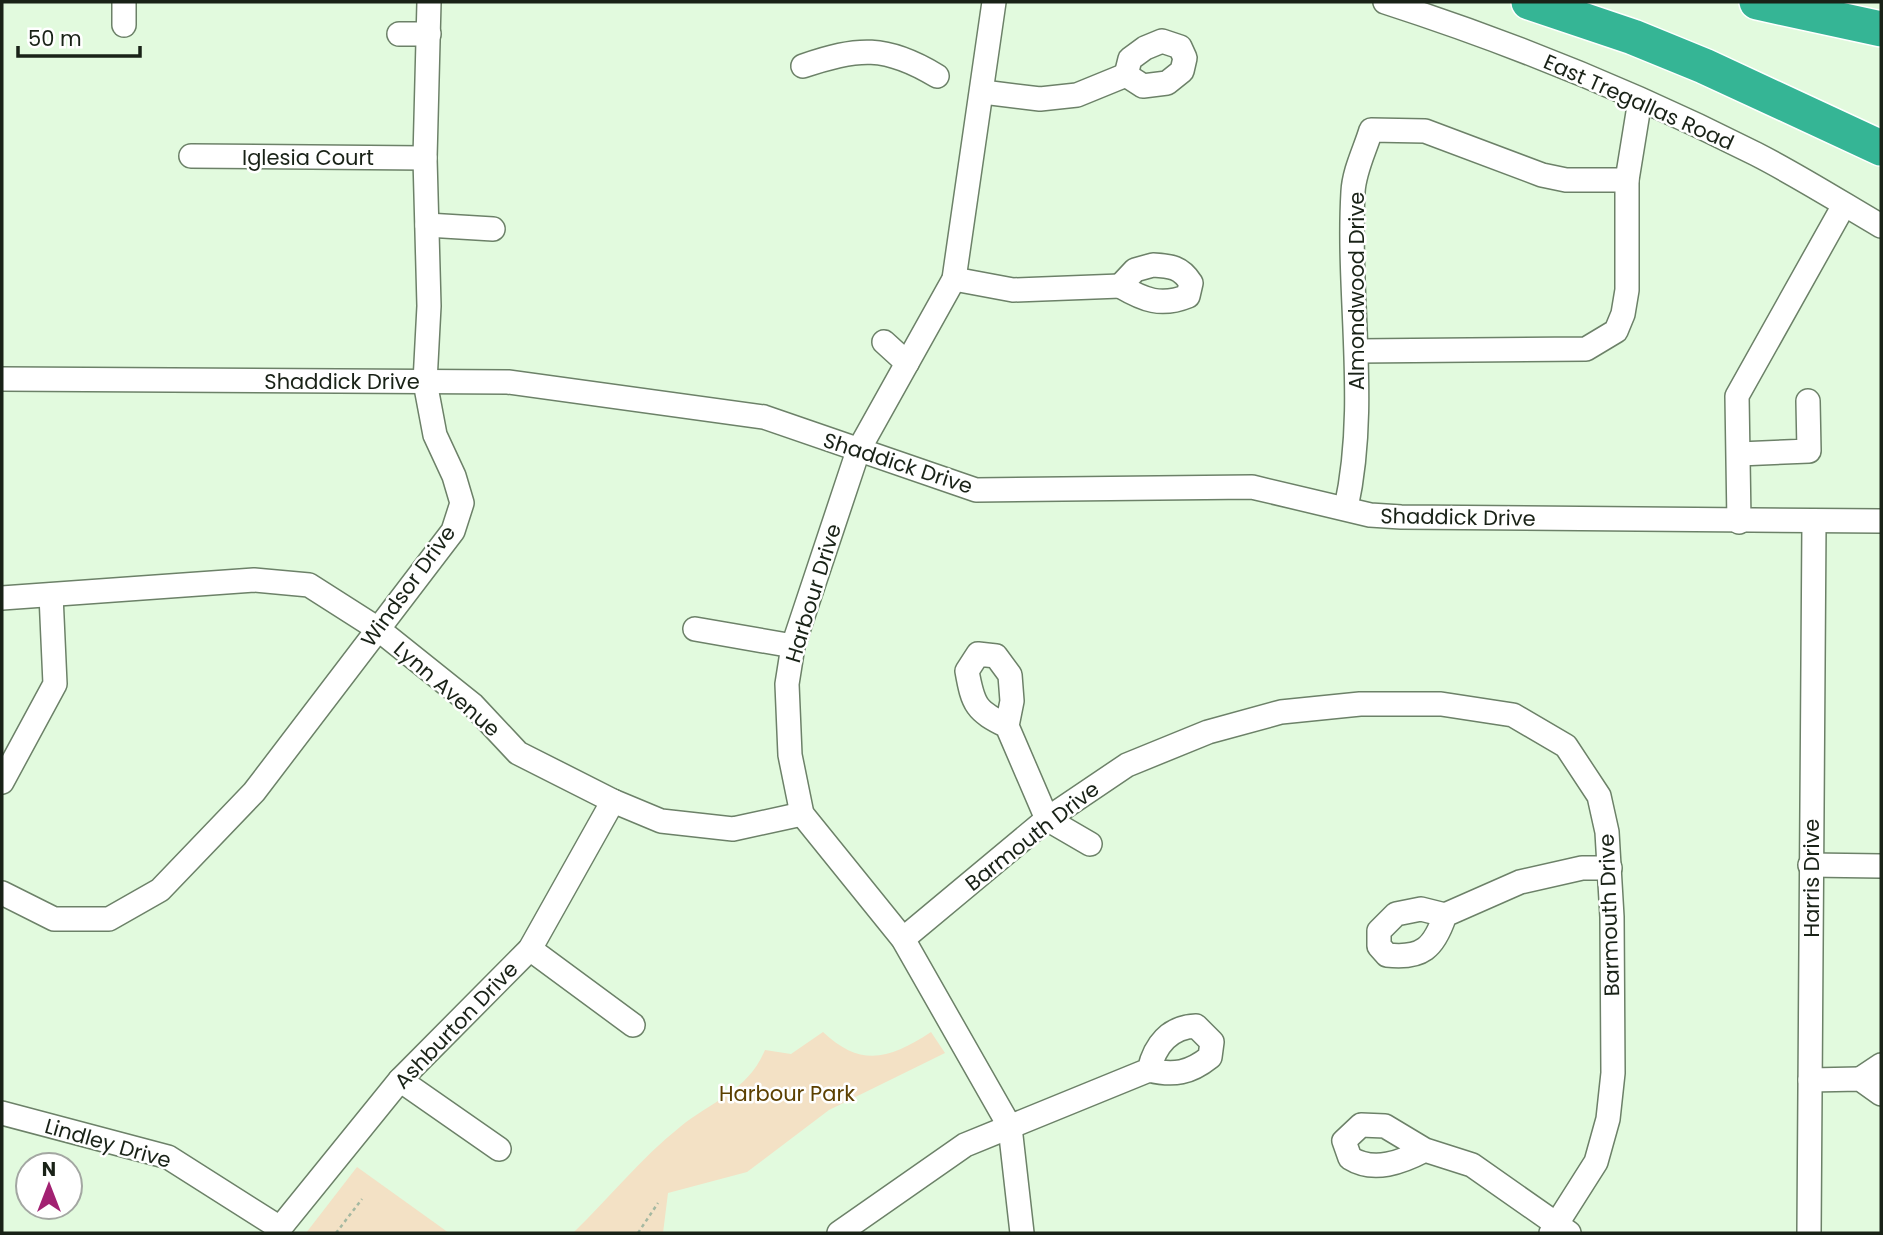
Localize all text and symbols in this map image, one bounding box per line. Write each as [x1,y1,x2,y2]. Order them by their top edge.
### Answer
scale bar [18,14,140,58]
text: 50 m [28,24,82,53]
street label: East Tregallas Road [1539,47,1739,157]
street label: Iglesia Court [242,143,374,172]
street label: Almondwood Drive [1342,192,1371,390]
street label: Shaddick Drive [264,367,420,396]
street label: Shaddick Drive [820,425,976,501]
street label: Shaddick Drive [1380,501,1536,533]
street label: Windsor Drive [354,519,462,653]
street label: Harbour Drive [778,520,848,666]
street label: Lynn Avenue [388,635,506,743]
street label: Barmouth Drive [959,774,1105,898]
street label: Harris Drive [1797,819,1826,937]
street label: Barmouth Drive [1592,833,1626,997]
street label: Ashburton Drive [388,955,524,1095]
park label: Harbour Park [719,1079,855,1108]
street label: Lindley Drive [41,1111,175,1175]
north arrow [14,1151,84,1221]
text: N [42,1156,56,1183]

